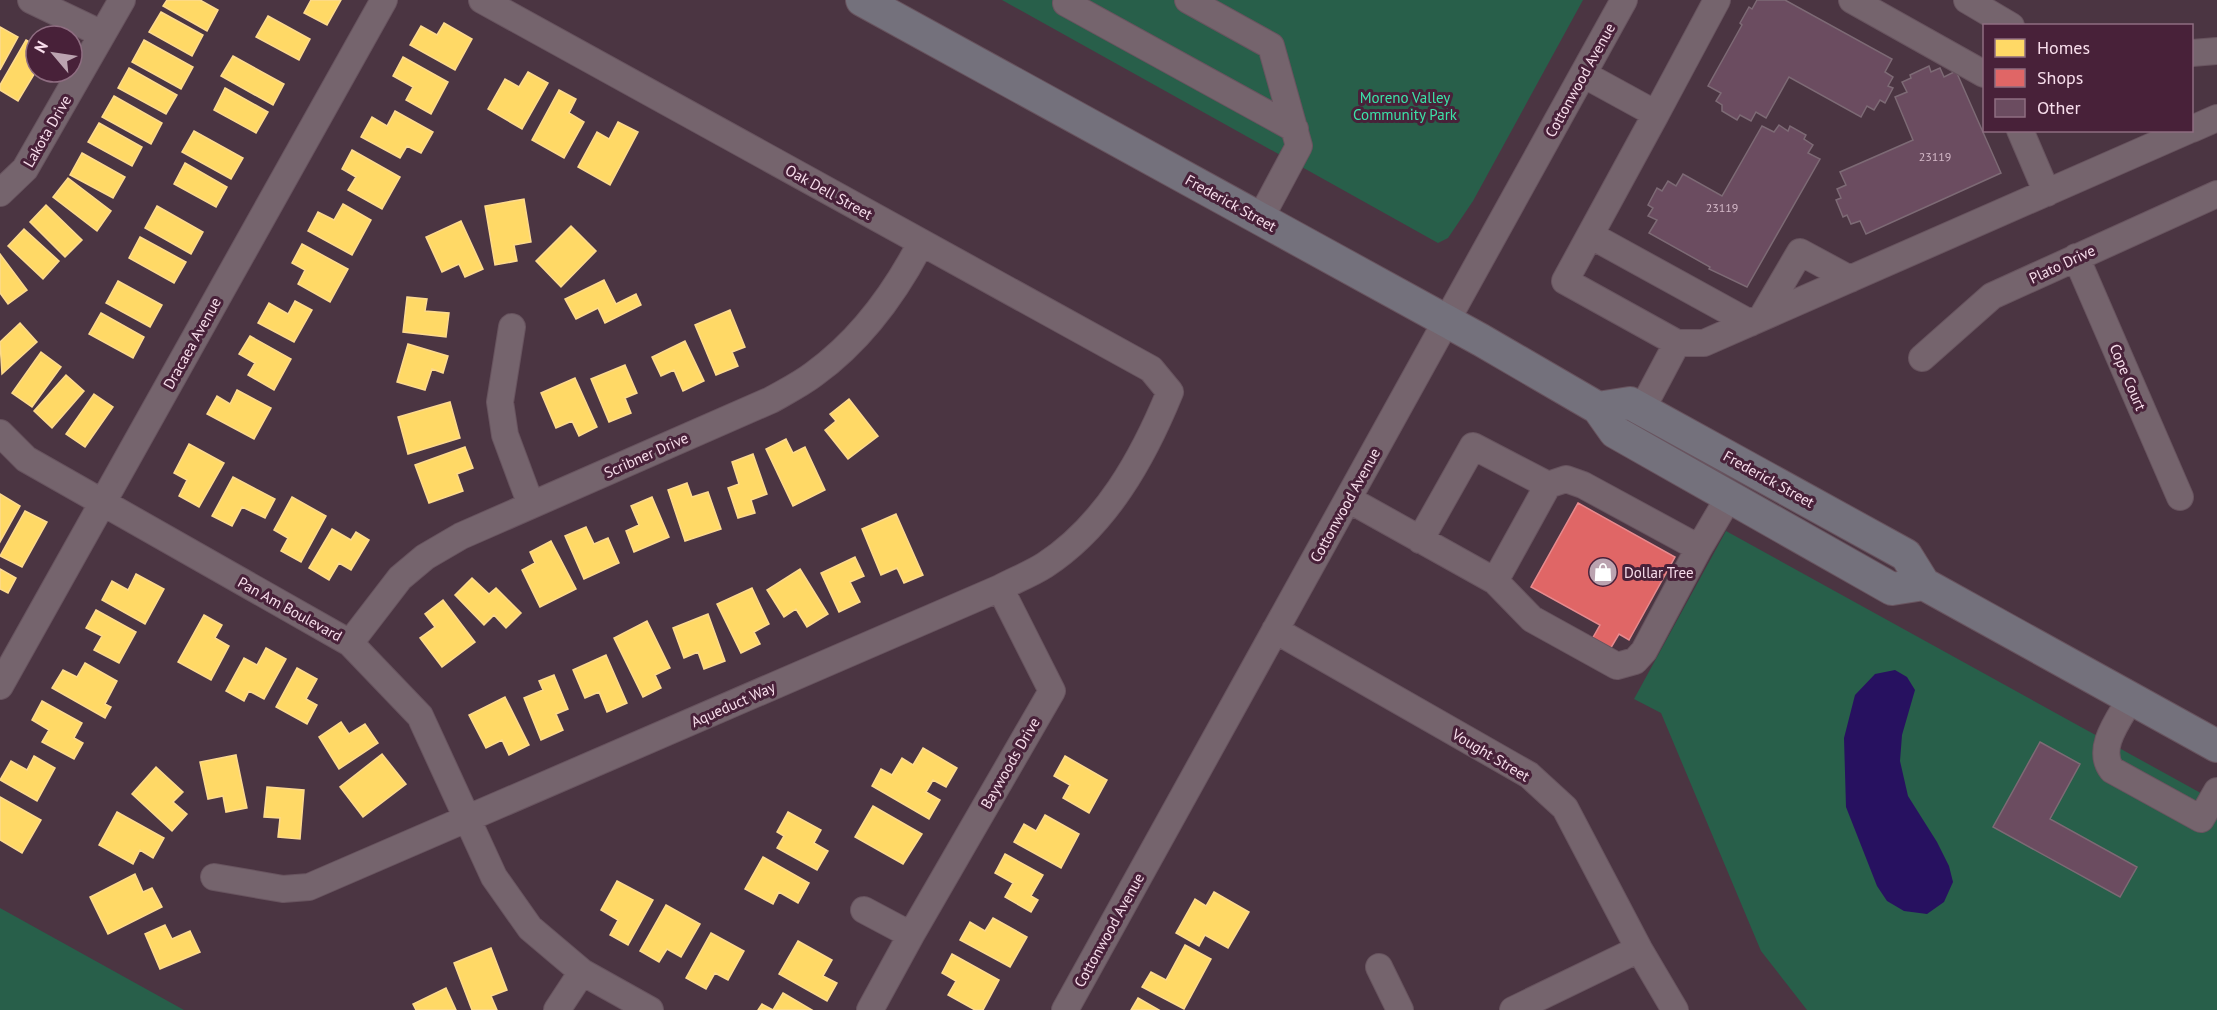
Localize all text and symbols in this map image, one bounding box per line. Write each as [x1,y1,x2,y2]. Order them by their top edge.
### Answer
street label: Cottonwood Avenue [1541,20,1619,140]
north arrow [24,24,84,84]
legend [1983,24,2193,132]
text: Homes [2037,36,2090,59]
text: N [30,37,52,56]
text: Shops [2037,66,2083,89]
park label: Moreno Valley Community Park [1353,88,1458,124]
street label: Lakota Drive [19,92,75,170]
text: Other [2037,96,2081,119]
house number: 23119 [1919,149,1951,164]
street label: Oak Dell Street [782,160,876,224]
street label: Frederick Street [1182,170,1280,236]
house number: 23119 [1706,200,1738,215]
street label: Plato Drive [2026,240,2098,288]
street label: Dracaea Avenue [159,294,225,392]
street label: Cope Court [2105,341,2151,413]
street label: Scribner Drive [601,428,691,482]
street label: Cottonwood Avenue [1306,445,1384,565]
street label: Frederick Street [1720,446,1818,512]
shop icon: Dollar Tree [1587,556,1619,588]
place label: Dollar Tree [1624,563,1694,582]
street label: Pan Am Boulevard [234,572,346,646]
street label: Aqueduct Way [688,677,778,731]
street label: Baywoods Drive [976,714,1044,812]
street label: Vought Street [1448,724,1533,786]
street label: Cottonwood Avenue [1070,870,1148,990]

